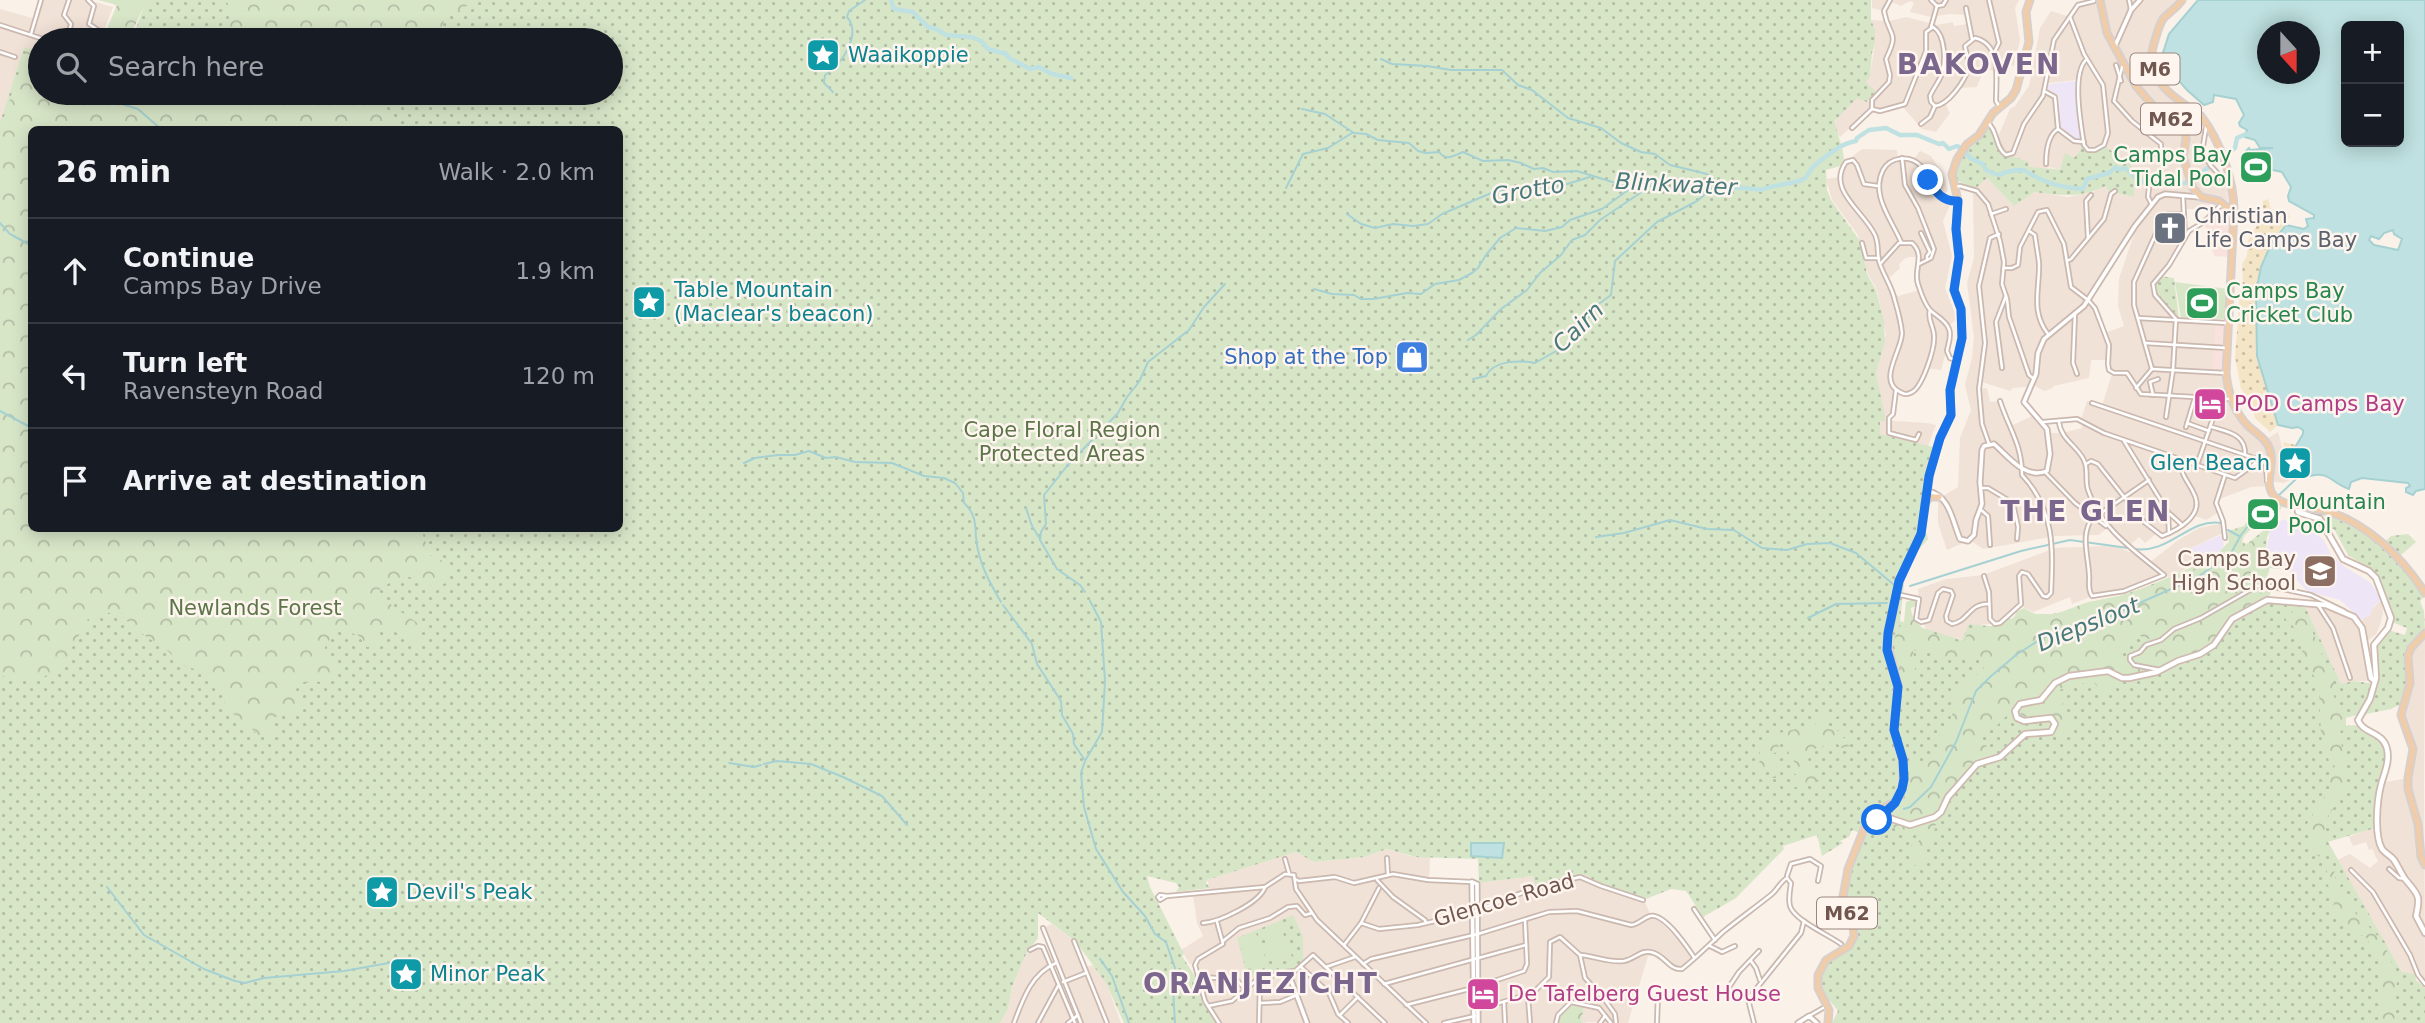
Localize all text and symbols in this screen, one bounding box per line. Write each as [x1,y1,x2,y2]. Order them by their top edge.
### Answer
north arrow [2257,21,2320,84]
map controls [2341,21,2404,147]
button: + [2341,21,2404,84]
search box [28,28,623,105]
place icon: Waaikoppie [804,36,842,74]
place label: Waaikoppie [848,43,969,67]
icon: search [52,48,90,86]
district label: BAKOVEN [1897,48,2061,81]
text: Search here [108,52,264,82]
road number: M6 [2130,54,2180,85]
button: − [2341,84,2404,147]
road number: M62 [2141,104,2201,134]
place label: Camps Bay Tidal Pool [2113,143,2232,191]
sports icon: Camps Bay Tidal Pool [2237,148,2275,186]
text: 26 min [56,154,171,189]
text: Walk · 2.0 km [438,159,595,185]
route end [1912,164,1943,195]
water label: Blinkwater [1614,168,1739,200]
water label: Grotto [1490,171,1566,209]
place label: Christian Life Camps Bay [2194,204,2357,252]
church icon: Christian Life Camps Bay [2151,209,2189,247]
text: Continue [123,243,254,273]
icon: ahead [56,252,94,290]
text: 1.9 km [515,258,595,284]
text: Camps Bay Drive [123,273,322,299]
place label: Table Mountain (Maclear's beacon) [673,278,873,326]
place label: Camps Bay Cricket Club [2226,279,2353,327]
place icon: Table Mountain (Maclear's beacon) [630,283,668,321]
sports icon: Camps Bay Cricket Club [2183,284,2221,322]
water label: Cairn [1547,297,1609,357]
shop icon: Shop at the Top [1393,338,1431,376]
place label: Shop at the Top [1224,345,1388,369]
text: Turn left [123,348,247,378]
icon: left [56,357,94,395]
text: 120 m [521,363,595,389]
text: Ravensteyn Road [123,378,323,404]
hotel icon: POD Camps Bay [2191,385,2229,423]
place label: POD Camps Bay [2234,392,2405,416]
park label: Cape Floral Region Protected Areas [963,418,1161,466]
place icon: Glen Beach [2276,444,2314,482]
place label: Glen Beach [2150,451,2270,475]
icon: arrive [56,462,94,500]
text: Arrive at destination [123,466,427,496]
place label: Mountain Pool [2288,490,2386,538]
district label: THE GLEN [2001,495,2171,528]
sports icon: Mountain Pool [2244,495,2282,533]
place label: Camps Bay High School [2171,547,2296,595]
school or university icon: Camps Bay High School [2301,552,2339,590]
water label: Diepsloot [2033,591,2144,656]
park label: Newlands Forest [168,596,342,620]
route start [1861,804,1892,835]
street label: Glencoe Road [1431,868,1577,932]
place icon: Devil's Peak [363,873,401,911]
place label: Devil's Peak [406,880,533,904]
road number: M62 [1817,897,1877,928]
place icon: Minor Peak [387,955,425,993]
place label: Minor Peak [430,962,546,986]
district label: ORANJEZICHT [1143,967,1379,1000]
hotel icon: De Tafelberg Guest House [1464,975,1502,1013]
place label: De Tafelberg Guest House [1508,982,1781,1006]

